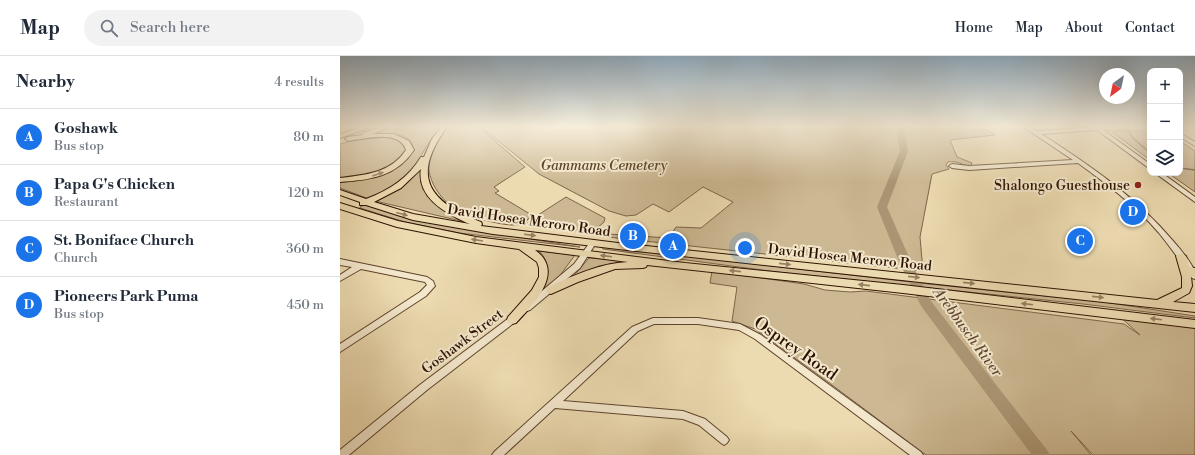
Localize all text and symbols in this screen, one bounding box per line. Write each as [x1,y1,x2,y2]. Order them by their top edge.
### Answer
search box [84,10,364,46]
text: Map [20,16,60,40]
icon: search [98,17,120,39]
text: Search here [130,18,210,37]
text: Home [955,19,993,37]
text: Map [1015,19,1043,37]
text: About [1065,19,1103,37]
text: Contact [1125,19,1175,37]
north arrow [1099,68,1135,104]
map controls [1147,68,1183,176]
button: + [1147,68,1183,104]
text: Nearby [16,71,75,93]
text: 4 results [274,74,324,90]
button: − [1147,104,1183,140]
text: Goshawk [54,119,118,138]
text: A [24,129,34,145]
text: 80 m [293,129,324,145]
text: Bus stop [54,138,104,154]
button: layers [1147,140,1183,176]
park label: Gammams Cemetery [541,157,668,175]
one-way arrow [373,170,385,176]
text: Papa G's Chicken [54,175,175,194]
place label: Shalongo Guesthouse [994,177,1130,195]
marker: Shalongo Guesthouse [1133,180,1143,190]
text: B [24,185,34,201]
text: 120 m [288,185,324,201]
text: Restaurant [54,194,119,210]
pin: D [1120,197,1146,227]
street label: David Hosea Meroro Road [446,201,612,241]
one-way arrow [396,211,409,217]
pin: B [620,221,646,251]
pin: C [1067,226,1093,256]
text: St. Boniface Church [54,231,194,250]
pin: A [660,231,686,261]
one-way arrow [524,232,537,238]
one-way arrow [471,237,483,243]
your location [735,238,755,258]
street label: David Hosea Meroro Road [767,240,933,276]
text: C [24,241,34,257]
text: 360 m [286,241,324,257]
text: Church [54,250,98,266]
one-way arrow [600,253,612,259]
one-way arrow [779,260,791,267]
one-way arrow [729,268,741,275]
one-way arrow [908,274,920,281]
one-way arrow [963,280,975,287]
one-way arrow [858,281,870,288]
water label: Arebbusch River [928,282,1007,381]
text: Pioneers Park Puma [54,287,198,306]
one-way arrow [1092,294,1104,300]
text: D [24,297,34,313]
text: 450 m [286,297,324,313]
one-way arrow [1021,301,1033,307]
street label: Goshawk Street [418,305,507,378]
text: Bus stop [54,306,104,322]
street label: Osprey Road [749,312,842,386]
one-way arrow [1150,316,1162,322]

